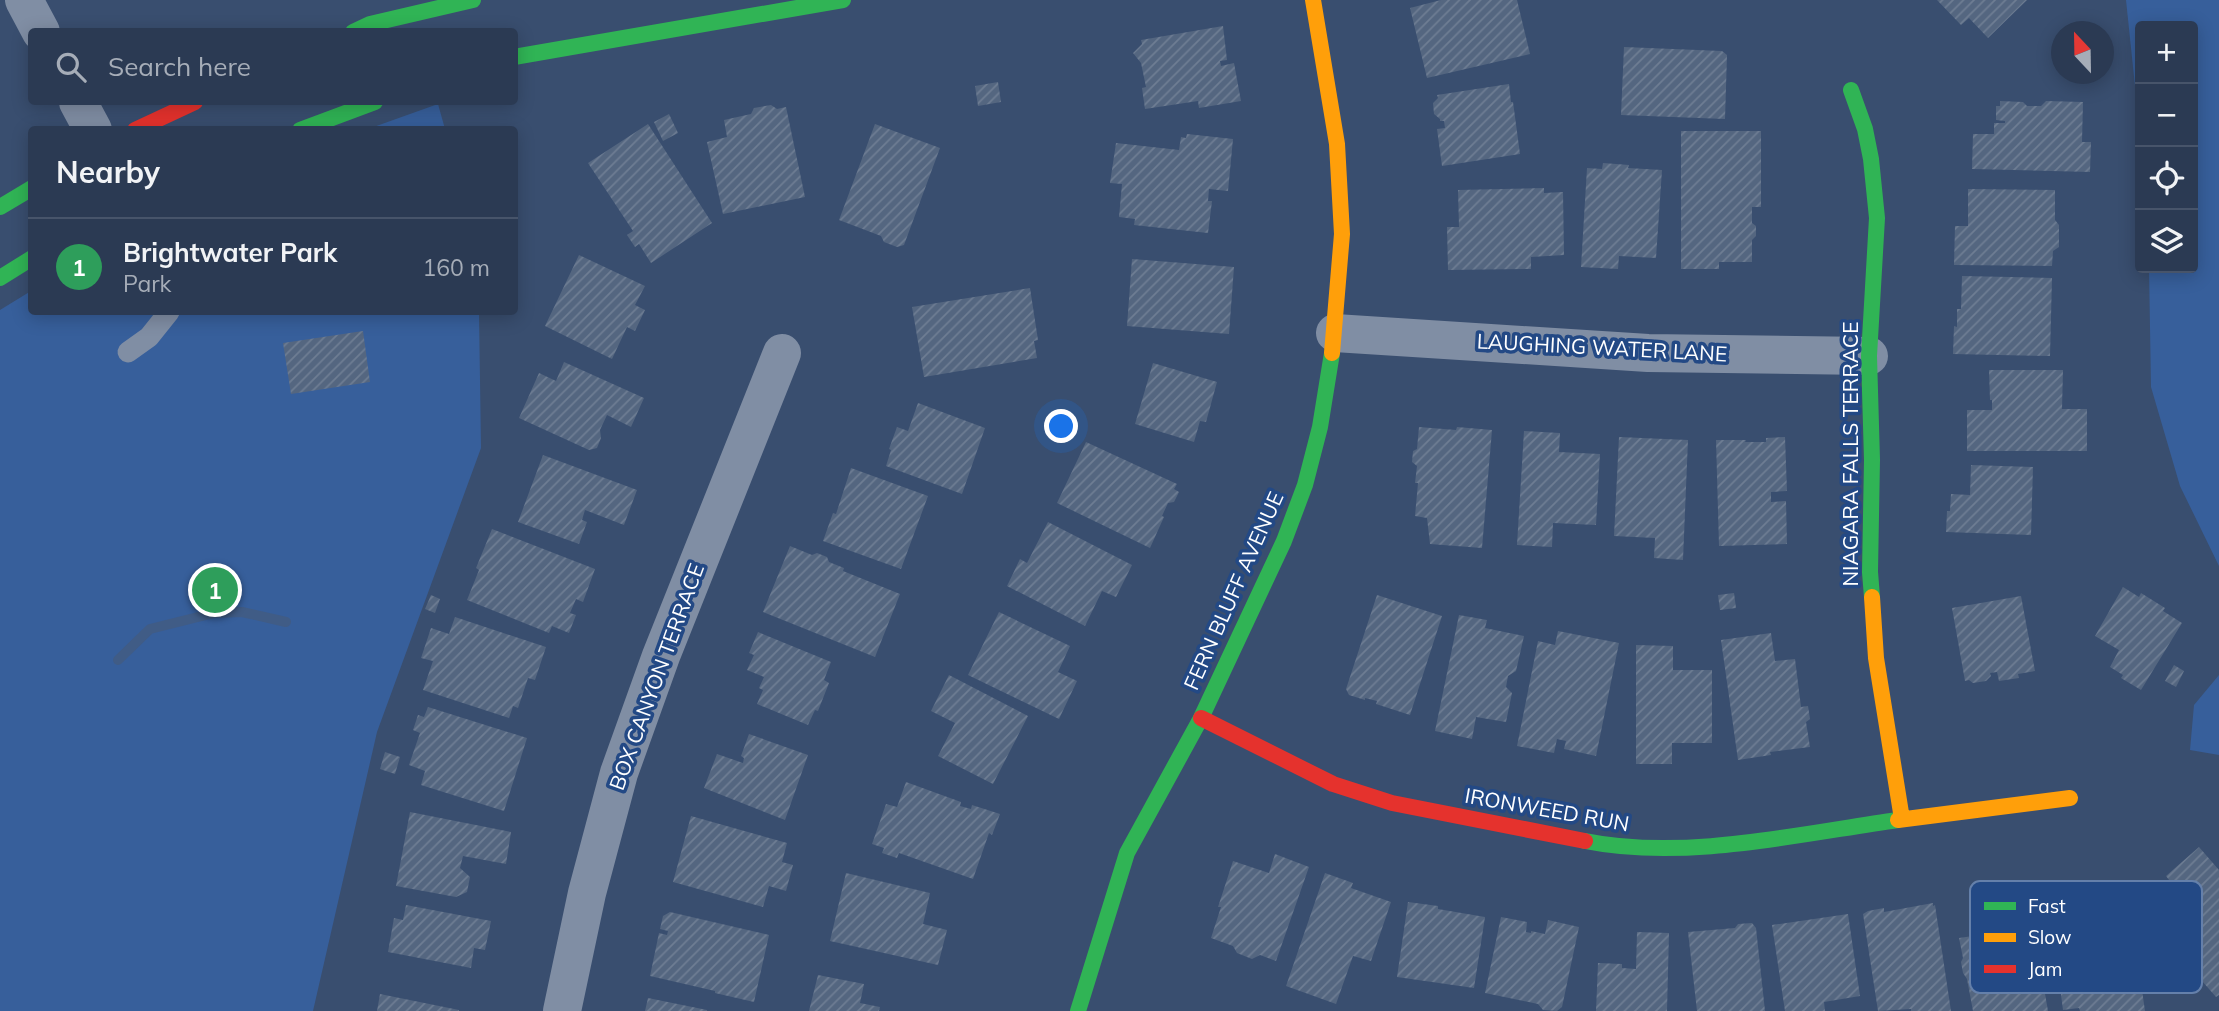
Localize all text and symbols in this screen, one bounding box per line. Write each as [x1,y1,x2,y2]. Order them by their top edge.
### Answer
north arrow [2051,21,2114,84]
map controls [2135,21,2198,273]
button: + [2135,21,2198,84]
search box [28,28,518,105]
icon: search [52,48,90,86]
text: Search here [108,50,251,83]
button: − [2135,84,2198,147]
button: locate [2135,147,2198,210]
text: Nearby [56,153,160,191]
button: layers [2135,210,2198,273]
text: Brightwater Park [123,236,337,269]
text: 1 [72,253,86,282]
text: 160 m [422,253,490,282]
text: Park [123,269,171,298]
street label: NIAGARA FALLS TERRACE [1837,321,1863,587]
street label: LAUGHING WATER LANE [1476,327,1728,367]
your location [1044,409,1078,443]
street label: FERN BLUFF AVENUE [1178,488,1289,694]
street label: BOX CANYON TERRACE [603,560,709,793]
pin: 1 [192,564,238,616]
street label: IRONWEED RUN [1463,782,1631,836]
legend [1970,881,2202,993]
text: Fast [2028,894,2066,918]
text: Slow [2028,925,2072,949]
text: Jam [2028,957,2062,981]

